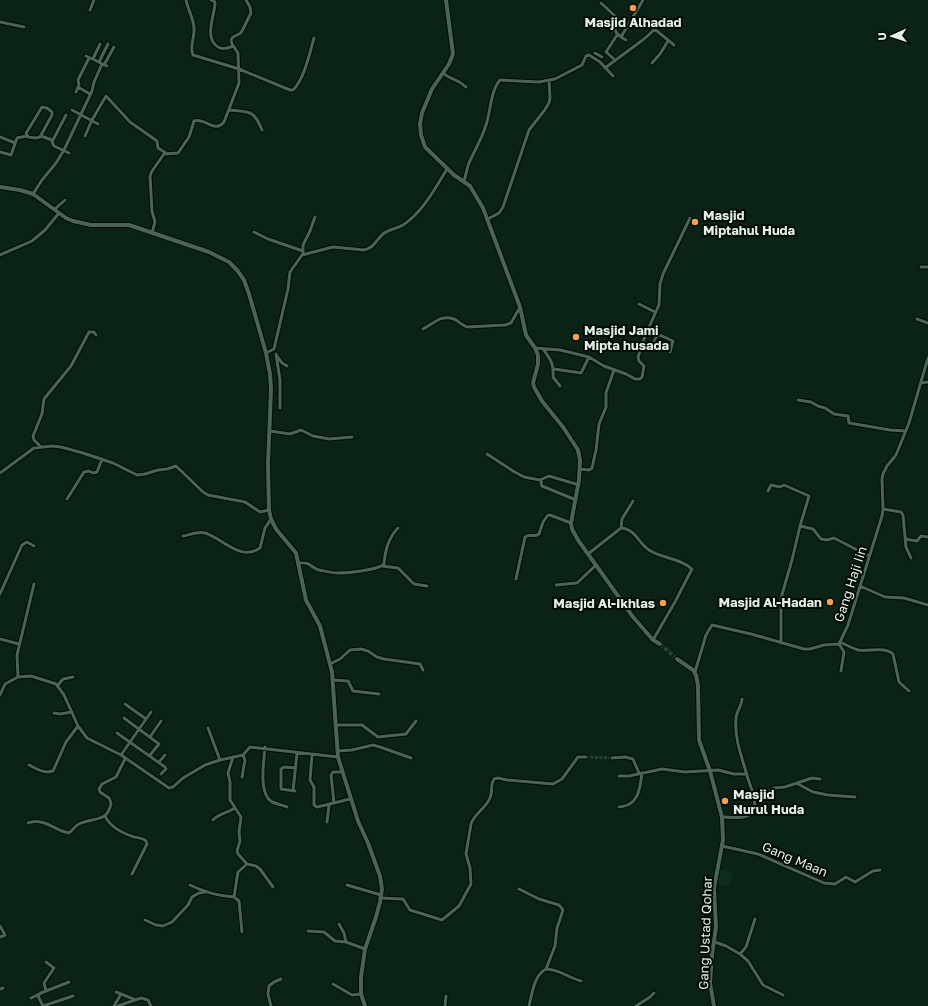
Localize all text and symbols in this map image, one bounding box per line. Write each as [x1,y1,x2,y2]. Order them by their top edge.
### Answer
marker: Masjid Alhadad [628,3,638,13]
place label: Masjid Alhadad [584,14,682,30]
north arrow [872,16,912,56]
text: U [875,32,888,41]
place label: Masjid Miptahul Huda [703,207,796,238]
marker: Masjid Miptahul Huda [690,217,700,227]
place label: Masjid Jami Mipta husada [584,322,669,353]
marker: Masjid Jami Mipta husada [571,332,581,342]
street label: Gang Haji Iin [830,544,870,624]
place label: Masjid Al-Hadan [718,594,822,610]
place label: Masjid Al-Ikhlas [553,595,655,611]
marker: Masjid Al-Hadan [825,597,835,607]
marker: Masjid Al-Ikhlas [658,598,668,608]
place label: Masjid Nurul Huda [733,786,805,817]
marker: Masjid Nurul Huda [720,796,730,806]
street label: Gang Maan [760,838,830,880]
street label: Gang Ustad Qohar [695,876,715,990]

